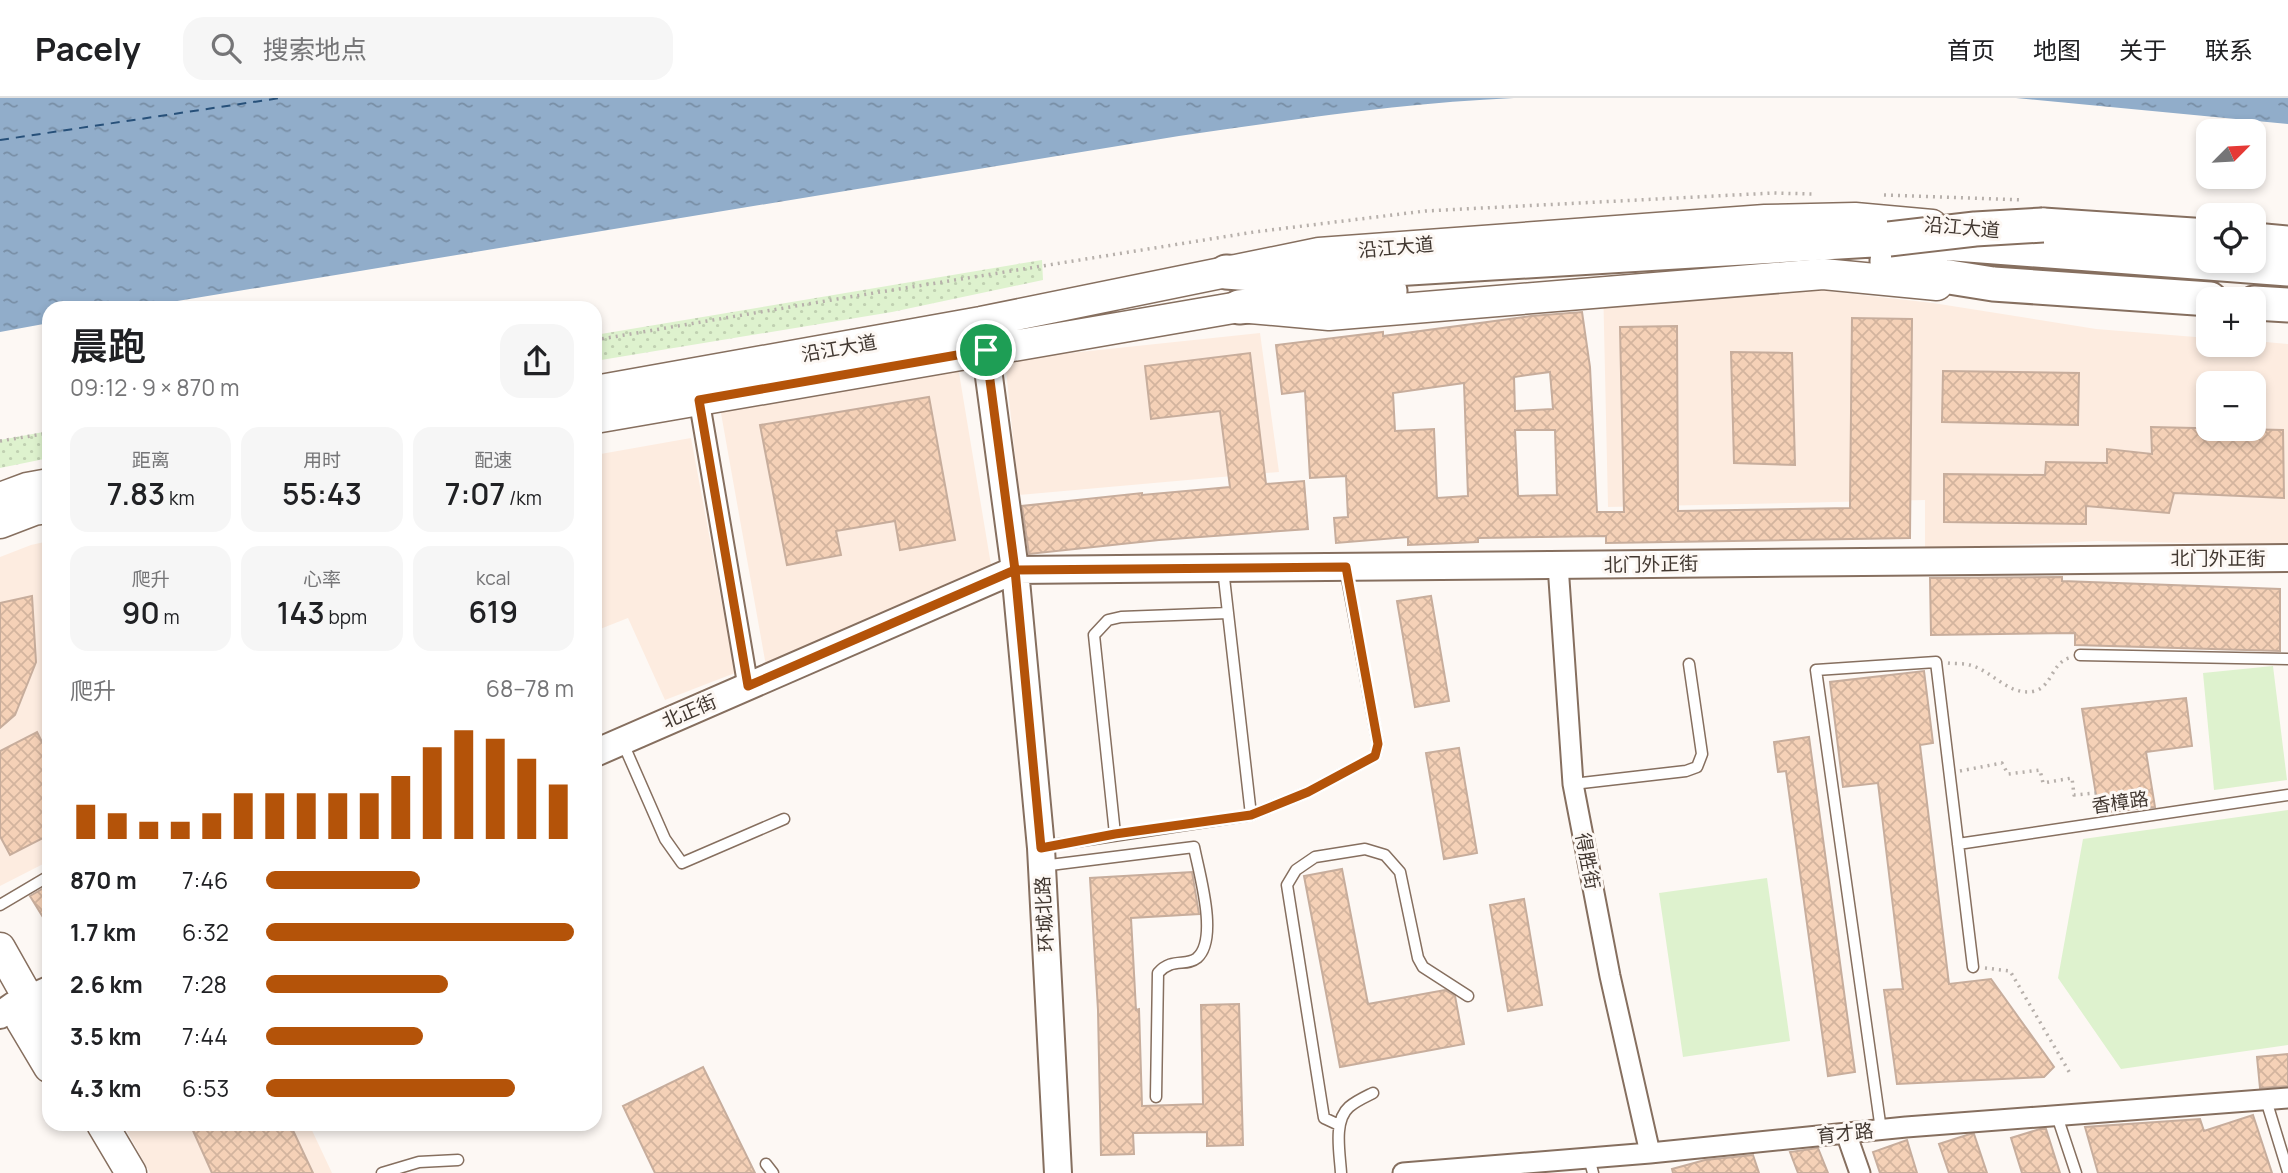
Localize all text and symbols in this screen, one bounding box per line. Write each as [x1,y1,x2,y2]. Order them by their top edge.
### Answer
search box [183,17,673,80]
text: Pacely [35,26,141,71]
icon: search [207,29,245,67]
text: 搜索地点 [263,31,367,67]
text: 首页 [1947,33,1995,66]
text: 地图 [2033,33,2081,66]
text: 关于 [2119,33,2167,66]
text: 联系 [2205,33,2253,66]
north arrow [2196,119,2266,189]
map controls [2196,119,2266,441]
button: locate [2196,203,2266,273]
street label: 沿江大道 [1923,211,2001,243]
street label: 沿江大道 [1357,231,1435,263]
button: + [2196,287,2266,357]
text: 晨跑 [70,319,146,371]
pin [956,320,1016,380]
button: share [500,324,574,398]
street label: 沿江大道 [799,329,879,367]
icon: arrive [967,331,1005,369]
text: 09:12 · 9 × 870 m [70,371,239,403]
button: − [2196,371,2266,441]
text: 距离 [132,447,170,473]
text: 用时 [303,447,341,473]
text: 配速 [474,447,512,473]
text: 7.83 [107,473,165,514]
text: 55:43 [282,473,362,514]
text: 7:07 [445,473,505,514]
text: km [165,485,195,511]
text: /km [505,485,542,511]
street label: 北门外正街 [2170,545,2266,571]
street label: 北门外正街 [1603,550,1699,578]
text: kcal [476,565,511,591]
text: 爬升 [132,566,170,592]
text: 心率 [303,566,341,592]
text: 619 [469,591,518,632]
text: 90 [122,592,160,633]
text: 143 [277,592,325,633]
text: m [160,604,180,630]
text: bpm [325,604,367,630]
text: 68–78 m [486,672,574,704]
text: 爬升 [70,674,116,706]
street label: 北正街 [658,688,720,734]
street label: 香樟路 [2090,785,2150,819]
street label: 得胜街 [1570,831,1606,891]
text: 870 m [70,864,137,896]
text: 7:46 [182,864,228,896]
street label: 环城北路 [1029,875,1059,953]
text: 1.7 km [70,916,136,948]
text: 6:32 [182,916,229,948]
text: 2.6 km [70,968,143,1000]
text: 7:28 [182,968,227,1000]
text: 3.5 km [70,1020,141,1052]
text: 7:44 [182,1020,228,1052]
text: 4.3 km [70,1072,142,1104]
text: 6:53 [182,1072,229,1104]
street label: 育才路 [1815,1117,1875,1149]

